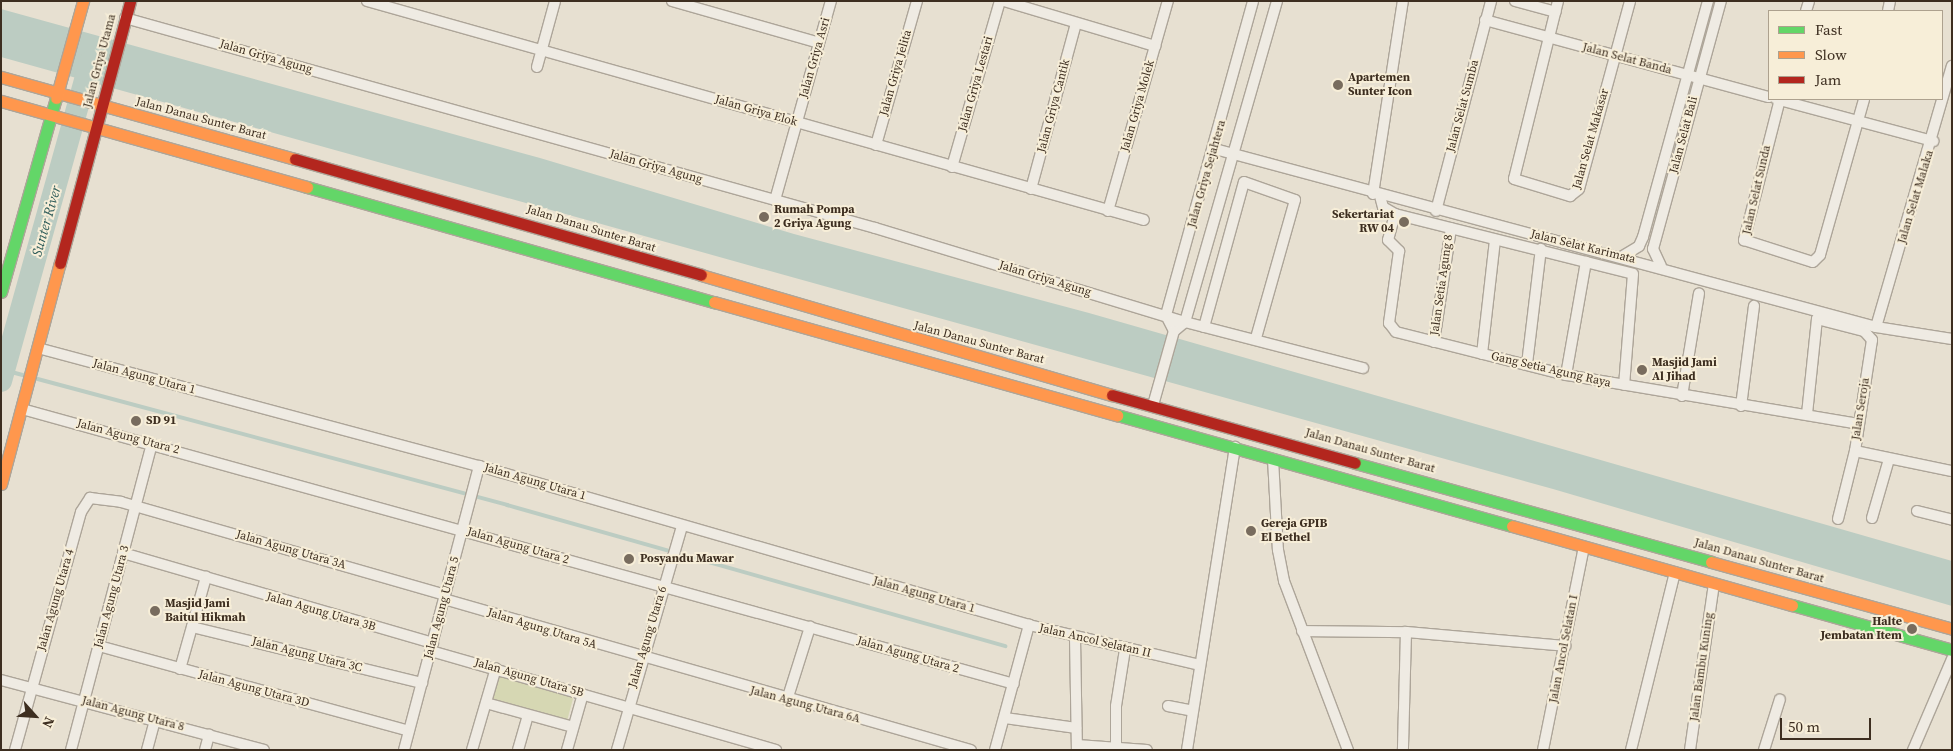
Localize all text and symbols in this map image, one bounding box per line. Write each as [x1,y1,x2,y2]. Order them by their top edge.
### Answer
legend [1768,10,1943,100]
street label: Jalan Griya Utama [81,12,119,110]
street label: Jalan Griya Asri [797,16,833,100]
text: Fast [1815,19,1842,40]
street label: Jalan Griya Jelita [877,28,915,118]
street label: Jalan Griya Lestari [956,35,996,133]
street label: Jalan Griya Agung [218,37,314,77]
street label: Jalan Selat Banda [1581,40,1673,78]
text: Slow [1815,44,1847,65]
street label: Jalan Griya Cantik [1035,58,1073,154]
street label: Jalan Selat Sumba [1444,58,1482,154]
street label: Jalan Griya Molek [1118,59,1158,153]
text: Jam [1815,69,1841,90]
place label: Apartemen Sunter Icon [1348,71,1412,99]
marker: Apartemen Sunter Icon [1332,79,1344,91]
street label: Jalan Selat Makasar [1570,87,1612,191]
street label: Jalan Griya Elok [713,92,799,130]
street label: Jalan Danau Sunter Barat [134,95,268,143]
street label: Jalan Selat Bali [1667,95,1701,175]
street label: Jalan Griya Sejahtera [1185,119,1229,229]
street label: Jalan Selat Sunda [1740,144,1774,236]
street label: Jalan Griya Agung [608,147,704,187]
street label: Jalan Selat Malaka [1895,148,1937,246]
water label: Sunter River [28,184,64,258]
street label: Jalan Danau Sunter Barat [525,202,657,256]
place label: Rumah Pompa 2 Griya Agung [774,203,855,231]
place label: Sekertariat RW 04 [1332,208,1394,236]
marker: Rumah Pompa 2 Griya Agung [758,211,770,223]
marker: Sekertariat RW 04 [1398,216,1410,228]
street label: Jalan Selat Karimata [1529,227,1637,267]
street label: Jalan Setia Agung 8 [1428,234,1456,336]
street label: Jalan Griya Agung [997,258,1093,300]
street label: Jalan Danau Sunter Barat [912,319,1046,367]
street label: Gang Setia Agung Raya [1490,349,1612,391]
street label: Jalan Agung Utara 1 [91,356,197,398]
place label: Masjid Jami Al Jihad [1652,356,1717,384]
marker: Masjid Jami Al Jihad [1636,364,1648,376]
street label: Jalan Seroja [1849,377,1873,441]
place label: SD 91 [146,414,176,428]
marker: SD 91 [130,415,142,427]
street label: Jalan Agung Utara 2 [75,416,181,458]
street label: Jalan Danau Sunter Barat [1303,426,1437,476]
street label: Jalan Agung Utara 1 [482,461,588,503]
place label: Gereja GPIB El Bethel [1261,517,1327,545]
street label: Jalan Agung Utara 2 [465,525,571,567]
marker: Gereja GPIB El Bethel [1245,525,1257,537]
street label: Jalan Agung Utara 3A [234,527,348,573]
street label: Jalan Danau Sunter Barat [1692,536,1826,586]
street label: Jalan Agung Utara 3 [91,544,133,650]
street label: Jalan Agung Utara 4 [35,547,77,653]
marker: Posyandu Mawar [622,552,636,566]
place label: Posyandu Mawar [640,552,734,566]
street label: Jalan Agung Utara 5 [421,555,463,661]
street label: Jalan Agung Utara 1 [871,574,977,616]
street label: Jalan Agung Utara 6 [626,584,670,690]
street label: Jalan Agung Utara 3B [265,589,377,635]
street label: Jalan Ancol Selatan I [1546,594,1582,704]
place label: Masjid Jami Baitul Hikmah [165,597,246,625]
marker: Masjid Jami Baitul Hikmah [149,605,161,617]
street label: Jalan Agung Utara 5A [486,606,598,652]
street label: Jalan Bambu Kuning [1687,612,1717,722]
place label: Halte Jembatan Item [1820,615,1902,643]
street label: Jalan Ancol Selatan II [1038,621,1152,661]
marker: Halte Jembatan Item [1906,623,1918,635]
street label: Jalan Agung Utara 3C [250,634,364,676]
street label: Jalan Agung Utara 2 [855,634,961,676]
street label: Jalan Agung Utara 5B [473,655,585,701]
street label: Jalan Agung Utara 3D [197,667,311,711]
street label: Jalan Agung Utara 6A [748,683,862,727]
north arrow [10,691,60,741]
street label: Jalan Agung Utara 8 [80,693,186,735]
scale bar [1783,708,1874,740]
text: N [37,714,60,732]
text: 50 m [1788,716,1820,737]

